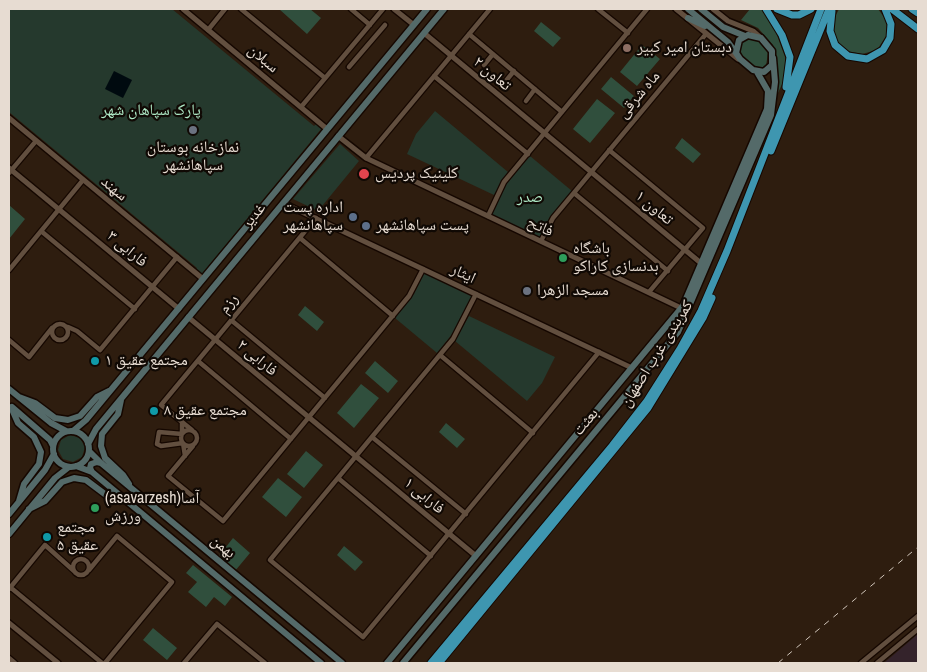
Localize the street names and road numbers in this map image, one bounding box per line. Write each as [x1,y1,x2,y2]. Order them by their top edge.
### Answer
street label: سبلان [244,41,282,77]
street label: تعاون ۲ [469,53,515,95]
street label: ماه شرقی [614,67,664,123]
street label: سهند [97,172,131,206]
street label: تعاون ۱ [631,187,677,229]
street label: غدیر [238,199,270,233]
street label: فاتح [524,213,556,241]
street label: فارابی ۳ [103,227,151,271]
street label: ایثار [447,260,479,288]
street label: رزم [215,290,243,318]
street label: کمربندی غرب اصفهان [616,297,698,411]
street label: فارابی ۲ [233,336,281,380]
street label: بعثت [569,404,603,440]
street label: فارابی ۱ [400,474,448,518]
street label: بهمن [207,531,239,563]

